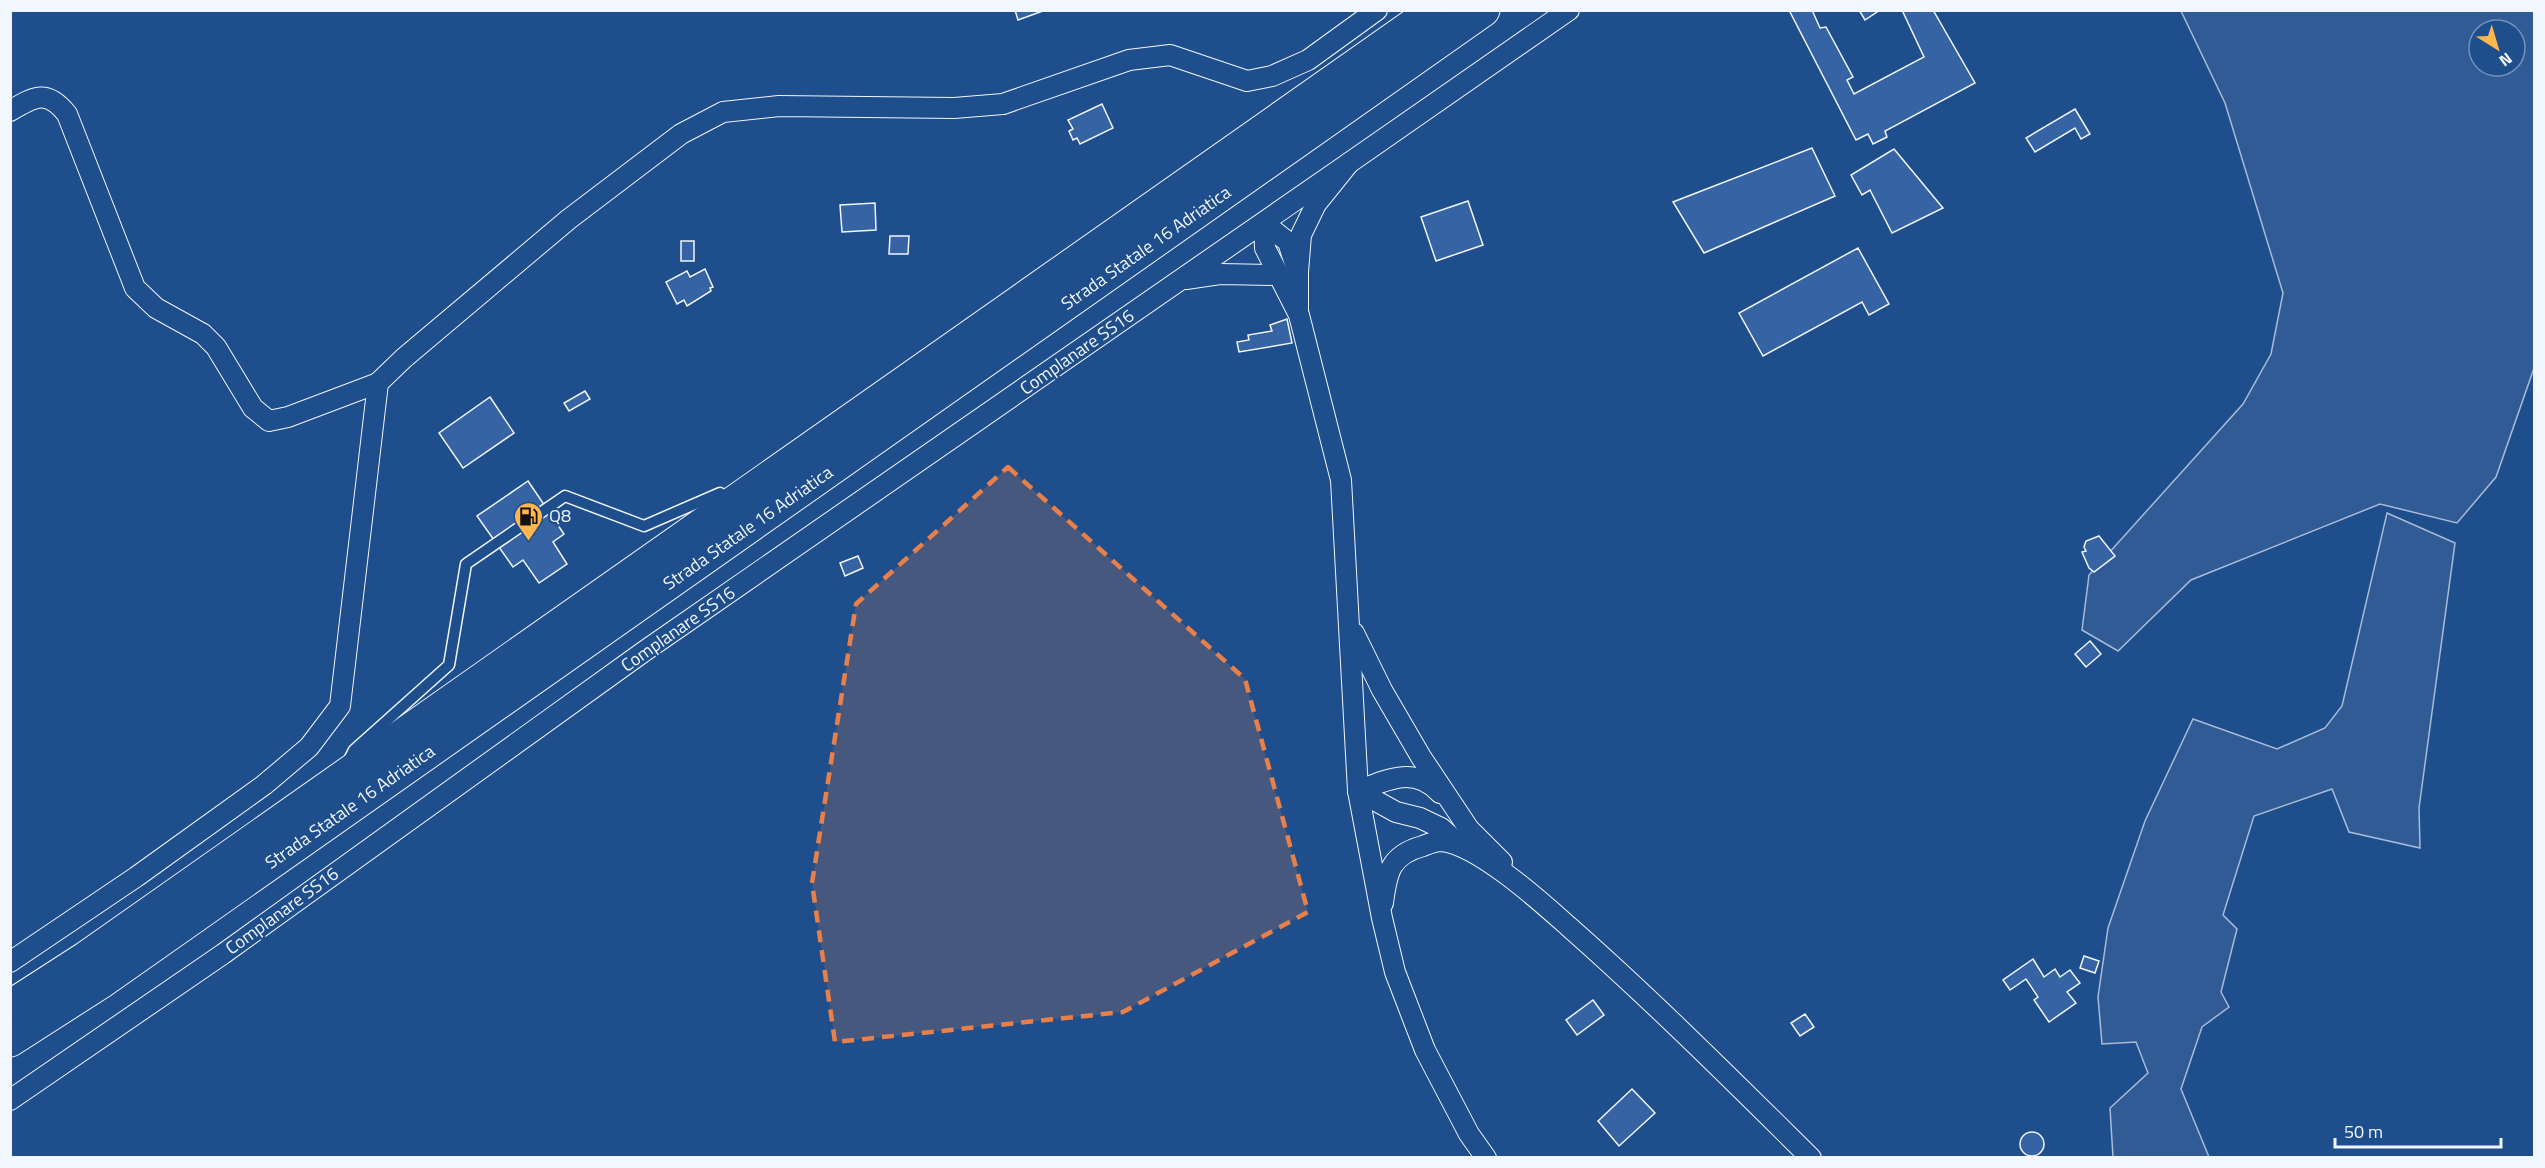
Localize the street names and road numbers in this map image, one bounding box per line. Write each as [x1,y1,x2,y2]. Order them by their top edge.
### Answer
street label: Strada Statale 16 Adriatica [1055,179,1236,316]
street label: Complanare SS16 [1014,302,1139,401]
street label: Strada Statale 16 Adriatica [657,459,838,596]
street label: Complanare SS16 [615,579,740,678]
street label: Strada Statale 16 Adriatica [259,738,440,875]
street label: Complanare SS16 [219,860,344,961]

